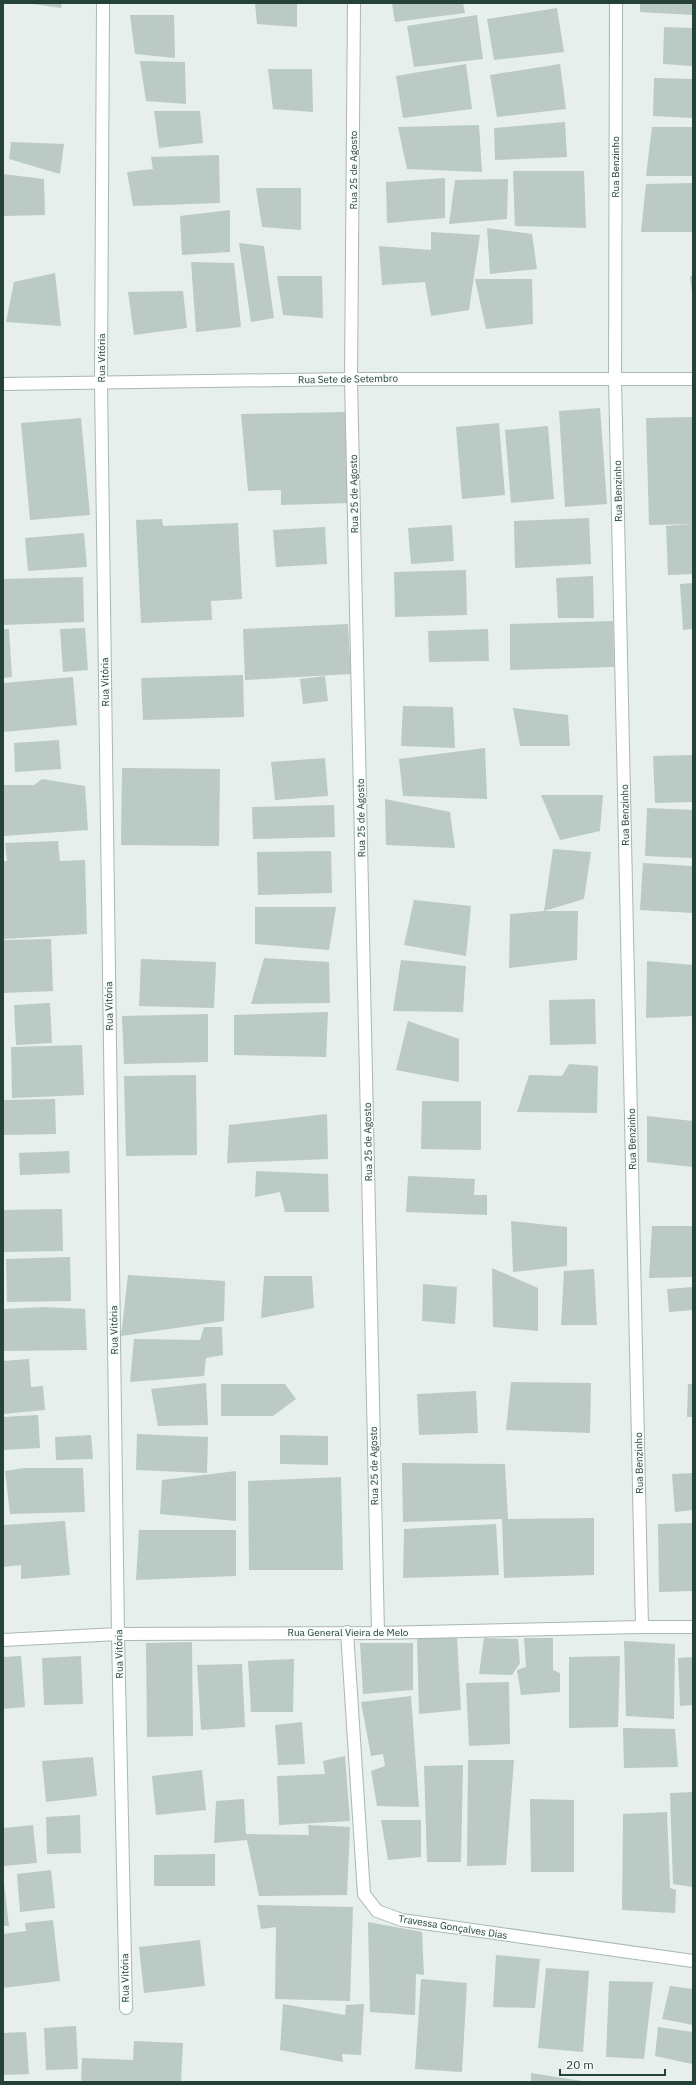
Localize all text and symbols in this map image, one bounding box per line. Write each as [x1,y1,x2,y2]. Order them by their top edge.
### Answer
street label: Rua 25 de Agosto [347,130,360,209]
street label: Rua Benzinho [609,136,622,198]
street label: Rua Vitória [95,333,108,382]
street label: Rua Sete de Setembro [298,372,399,386]
street label: Rua 25 de Agosto [347,454,361,534]
street label: Rua Benzinho [611,460,625,522]
street label: Rua Vitória [98,657,112,707]
street label: Rua 25 de Agosto [354,778,368,858]
street label: Rua Benzinho [618,784,632,846]
street label: Rua Vitória [102,981,116,1031]
street label: Rua 25 de Agosto [361,1102,375,1182]
street label: Rua Benzinho [625,1108,639,1170]
street label: Rua Vitória [107,1305,121,1355]
street label: Rua 25 de Agosto [367,1426,381,1506]
street label: Rua Benzinho [632,1432,646,1494]
street label: Rua General Vieira de Melo [288,1626,409,1639]
street label: Rua Vitória [112,1629,126,1679]
street label: Travessa Gonçalves Dias [398,1912,508,1942]
street label: Rua Vitória [118,1953,132,2003]
scale bar [560,2051,665,2077]
text: 20 m [566,2057,594,2072]

